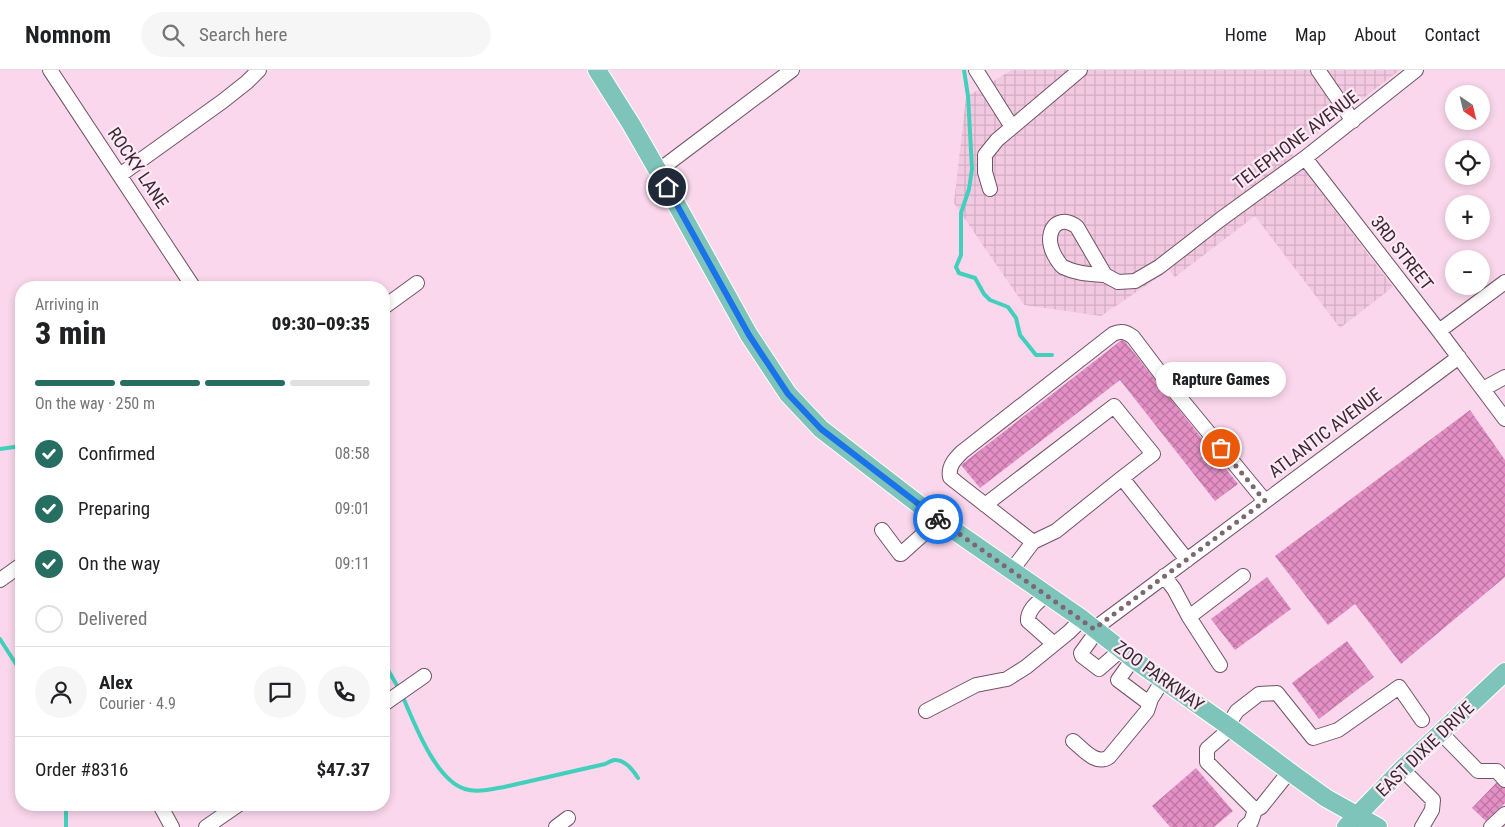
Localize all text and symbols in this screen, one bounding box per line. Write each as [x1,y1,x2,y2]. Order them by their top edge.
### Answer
search box [141,12,491,57]
text: Nomnom [25,21,111,49]
icon: search [159,21,187,49]
text: Search here [199,23,287,46]
text: Home [1225,24,1267,45]
text: Map [1295,24,1326,45]
text: About [1354,24,1396,45]
text: Contact [1424,24,1480,45]
north arrow [1445,85,1490,130]
map controls [1445,85,1490,295]
street label: TELEPHONE AVENUE [1229,86,1362,193]
street label: ROCKY LANE [104,123,173,212]
button: locate [1445,140,1490,185]
pin [646,166,688,208]
icon: home [653,173,681,201]
button: + [1445,195,1490,240]
street label: 3RD STREET [1367,211,1438,294]
button: − [1445,250,1490,295]
text: Arriving in [35,295,99,314]
text: 09:30–09:35 [272,312,370,335]
text: 3 min [35,314,106,352]
callout: Rapture Games [1156,363,1286,398]
text: Rapture Games [1172,370,1270,389]
street label: ATLANTIC AVENUE [1264,383,1385,482]
text: On the way · 250 m [35,394,155,413]
pin [1200,427,1242,469]
icon: bag [1207,434,1235,462]
icon: check [35,440,63,468]
text: Confirmed [78,442,155,465]
text: 08:58 [335,444,370,463]
courier [913,494,963,544]
icon: check [35,495,63,523]
text: Preparing [78,497,150,520]
text: 09:01 [335,499,370,518]
icon: bike [924,505,952,533]
icon: check [35,550,63,578]
text: On the way [78,552,160,575]
text: 09:11 [335,554,370,573]
text: Delivered [78,607,147,630]
street label: ZOO PARKWAY [1110,636,1209,716]
button: person [35,666,87,718]
button: chat [254,666,306,718]
button: phone [318,666,370,718]
text: Alex [99,671,133,694]
text: Courier · 4.9 [99,694,176,713]
street label: EAST DIXIE DRIVE [1371,697,1478,801]
text: Order #8316 [35,758,128,781]
text: $47.37 [316,758,370,781]

